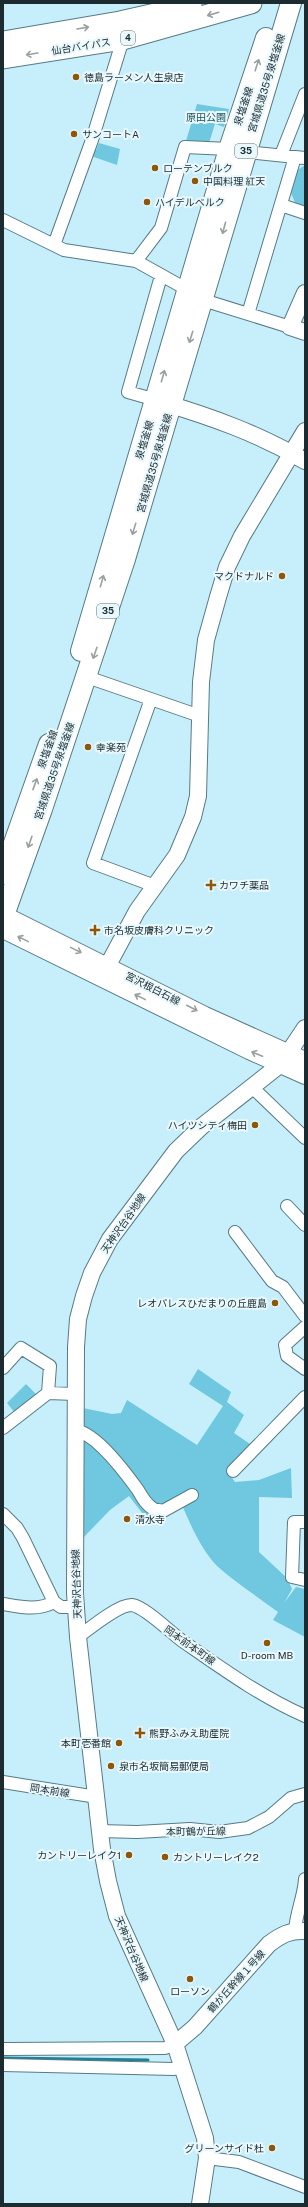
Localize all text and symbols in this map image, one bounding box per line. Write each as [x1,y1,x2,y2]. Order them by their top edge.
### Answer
one-way arrow [207,11,220,18]
one-way arrow [76,24,89,32]
road number: 4 [121,31,135,45]
street label: 宮城県道35号泉塩釜線 [245,32,287,134]
street label: 仙台バイパス [51,35,111,57]
one-way arrow [26,50,39,58]
one-way arrow [254,59,261,72]
place label: 徳島ラーメン人生泉店 [84,71,184,83]
marker: 徳島ラーメン人生泉店 [71,72,81,82]
street label: 泉塩釜線 [231,85,255,127]
park label: 原田公園 [186,111,226,123]
place label: サンコートA [82,128,139,140]
marker: サンコートA [69,129,79,139]
road number: 35 [235,144,257,158]
place label: ローテンブルク [163,162,233,174]
marker: ローテンブルク [150,163,160,173]
place label: 中国料理 紅天 [203,175,265,187]
marker: 中国料理 紅天 [190,176,200,186]
place label: ハイデルベルク [155,196,225,208]
marker: ハイデルベルク [142,197,152,207]
one-way arrow [220,221,227,234]
one-way arrow [187,331,194,344]
one-way arrow [160,370,167,383]
street label: 宮城県道35号泉塩釜線 [134,412,174,514]
street label: 泉塩釜線 [132,419,156,461]
one-way arrow [130,522,137,535]
place label: マクドナルド [214,570,274,582]
marker: マクドナルド [277,571,287,581]
one-way arrow [99,575,107,588]
road number: 35 [97,604,119,618]
one-way arrow [90,647,98,659]
street label: 宮城県道35号泉塩釜線 [32,720,76,822]
street label: 泉塩釜線 [35,728,59,770]
place label: 幸楽苑 [96,741,126,753]
marker: 幸楽苑 [83,742,93,752]
one-way arrow [32,778,39,791]
one-way arrow [26,836,34,848]
place label: カワチ薬品 [219,879,269,891]
marker: カワチ薬品 [206,880,216,890]
marker: 市名坂皮膚科クリニック [89,924,101,936]
place label: 市名坂皮膚科クリニック [104,924,214,936]
one-way arrow [18,935,30,943]
one-way arrow [70,946,82,954]
street label: 宮沢根白石線 [124,969,182,1007]
one-way arrow [134,993,146,1000]
one-way arrow [186,1005,198,1012]
one-way arrow [251,1049,263,1057]
place label: ハイツシティ梅田 [168,1119,247,1131]
marker: ハイツシティ梅田 [250,1120,260,1130]
street label: 天神沢台谷地線 [98,1191,148,1255]
place label: レオパレスひだまりの丘鹿島 [137,1297,267,1309]
marker: レオパレスひだまりの丘鹿島 [270,1298,280,1308]
place label: 清水寺 [135,1513,165,1525]
marker: 清水寺 [122,1514,132,1524]
street label: 天神沢台谷地線 [69,1549,83,1619]
street label: 岡本前本町線 [162,1623,218,1667]
marker: D-room MB [262,1638,272,1648]
place label: D-room MB [241,1649,294,1661]
marker: 熊野ふみえ助産院 [134,1727,146,1739]
place label: 熊野ふみえ助産院 [149,1727,229,1739]
place label: 本町壱番館 [61,1737,111,1749]
marker: 本町壱番館 [114,1738,124,1748]
place label: 泉市名坂簡易郵便局 [119,1760,209,1772]
marker: 泉市名坂簡易郵便局 [106,1761,116,1771]
street label: 岡本前線 [29,1781,71,1799]
street label: 本町鶴が丘線 [166,1824,226,1838]
place label: カントリーレイク1 [37,1849,121,1861]
marker: カントリーレイク1 [124,1850,134,1860]
place label: カントリーレイク2 [173,1851,259,1863]
marker: カントリーレイク2 [160,1852,170,1862]
street label: 天神沢台谷地線 [113,1914,151,1984]
street label: 鶴が丘幹線１号線 [205,1947,267,2015]
marker: ローソン [185,1974,195,1984]
place label: ローソン [170,1985,210,1997]
place label: グリーンサイド杜 [185,2142,264,2154]
marker: グリーンサイド杜 [267,2143,277,2153]

